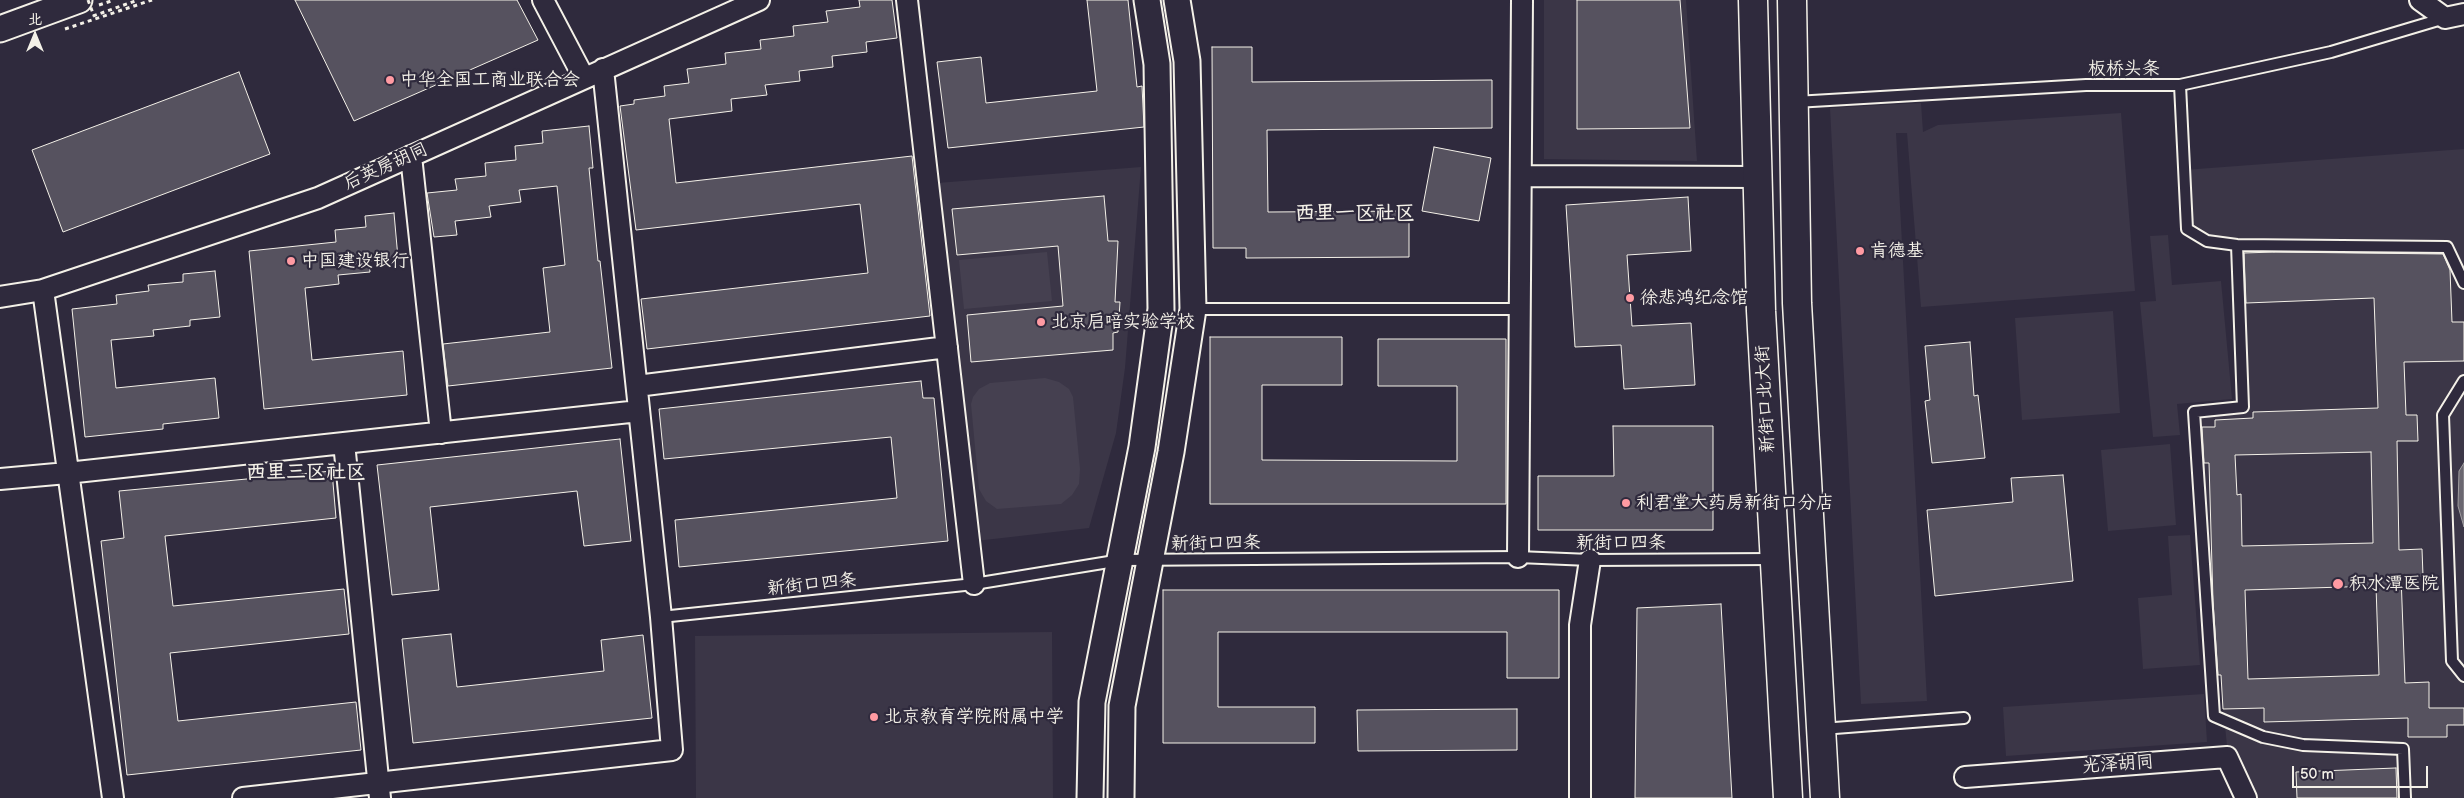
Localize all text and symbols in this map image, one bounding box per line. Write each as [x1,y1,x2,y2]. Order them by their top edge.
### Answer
north arrow [10,10,60,60]
text: 北 [28,11,42,28]
street label: 板桥头条 [2088,58,2160,80]
place label: 中华全国工商业联合会 [400,69,580,91]
marker: 中华全国工商业联合会 [384,74,396,86]
street label: 后英房胡同 [340,139,432,195]
district label: 西里一区社区 [1295,202,1415,226]
place label: 肯德基 [1870,240,1924,262]
marker: 肯德基 [1854,245,1866,257]
place label: 中国建设银行 [301,250,409,272]
marker: 中国建设银行 [285,255,297,267]
place label: 徐悲鸿纪念馆 [1640,287,1748,309]
marker: 徐悲鸿纪念馆 [1624,292,1636,304]
place label: 北京启喑实验学校 [1051,311,1195,333]
marker: 北京启喑实验学校 [1035,316,1047,328]
street label: 新街口北大街 [1752,345,1780,453]
district label: 西里三区社区 [246,461,366,485]
place label: 利君堂大药房新街口分店 [1636,492,1834,514]
marker: 利君堂大药房新街口分店 [1620,497,1632,509]
street label: 新街口四条 [1171,532,1261,556]
street label: 新街口四条 [1576,532,1666,554]
street label: 新街口四条 [766,570,858,600]
place label: 积水潭医院 [2349,573,2439,595]
marker: 积水潭医院 [2331,577,2345,591]
place label: 北京教育学院附属中学 [884,706,1064,728]
marker: 北京教育学院附属中学 [868,711,880,723]
street label: 光泽胡同 [2081,752,2155,778]
scale bar [2294,756,2430,788]
text: 50 m [2300,765,2334,784]

